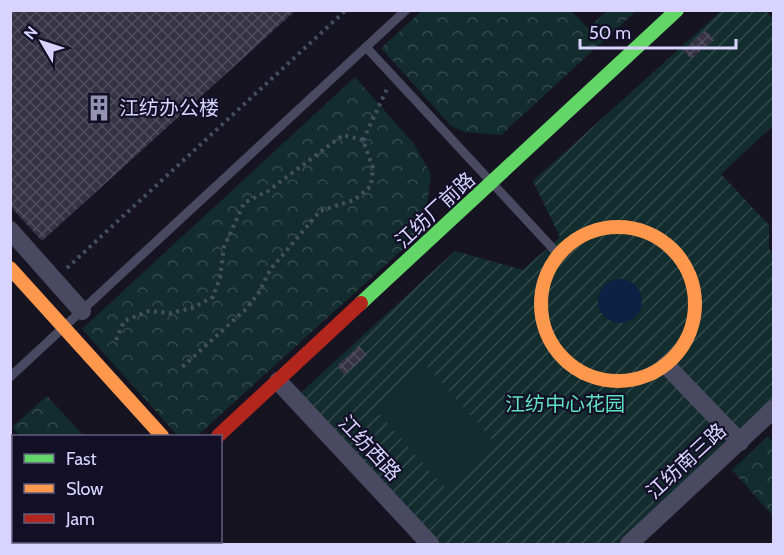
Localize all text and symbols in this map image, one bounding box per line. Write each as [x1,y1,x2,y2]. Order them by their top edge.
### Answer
north arrow [12,12,72,72]
scale bar [580,12,736,50]
text: 50 m [589,22,631,44]
text: N [20,23,42,43]
building icon: 江纺办公楼 [84,93,114,123]
place label: 江纺办公楼 [119,96,219,120]
street label: 江纺厂前路 [390,167,480,253]
park label: 江纺中心花园 [505,392,625,416]
street label: 江纺西路 [334,411,406,485]
street label: 江纺南三路 [641,418,731,504]
legend [12,435,222,543]
text: Fast [66,448,97,470]
text: Slow [66,478,103,500]
text: Jam [65,508,95,530]

